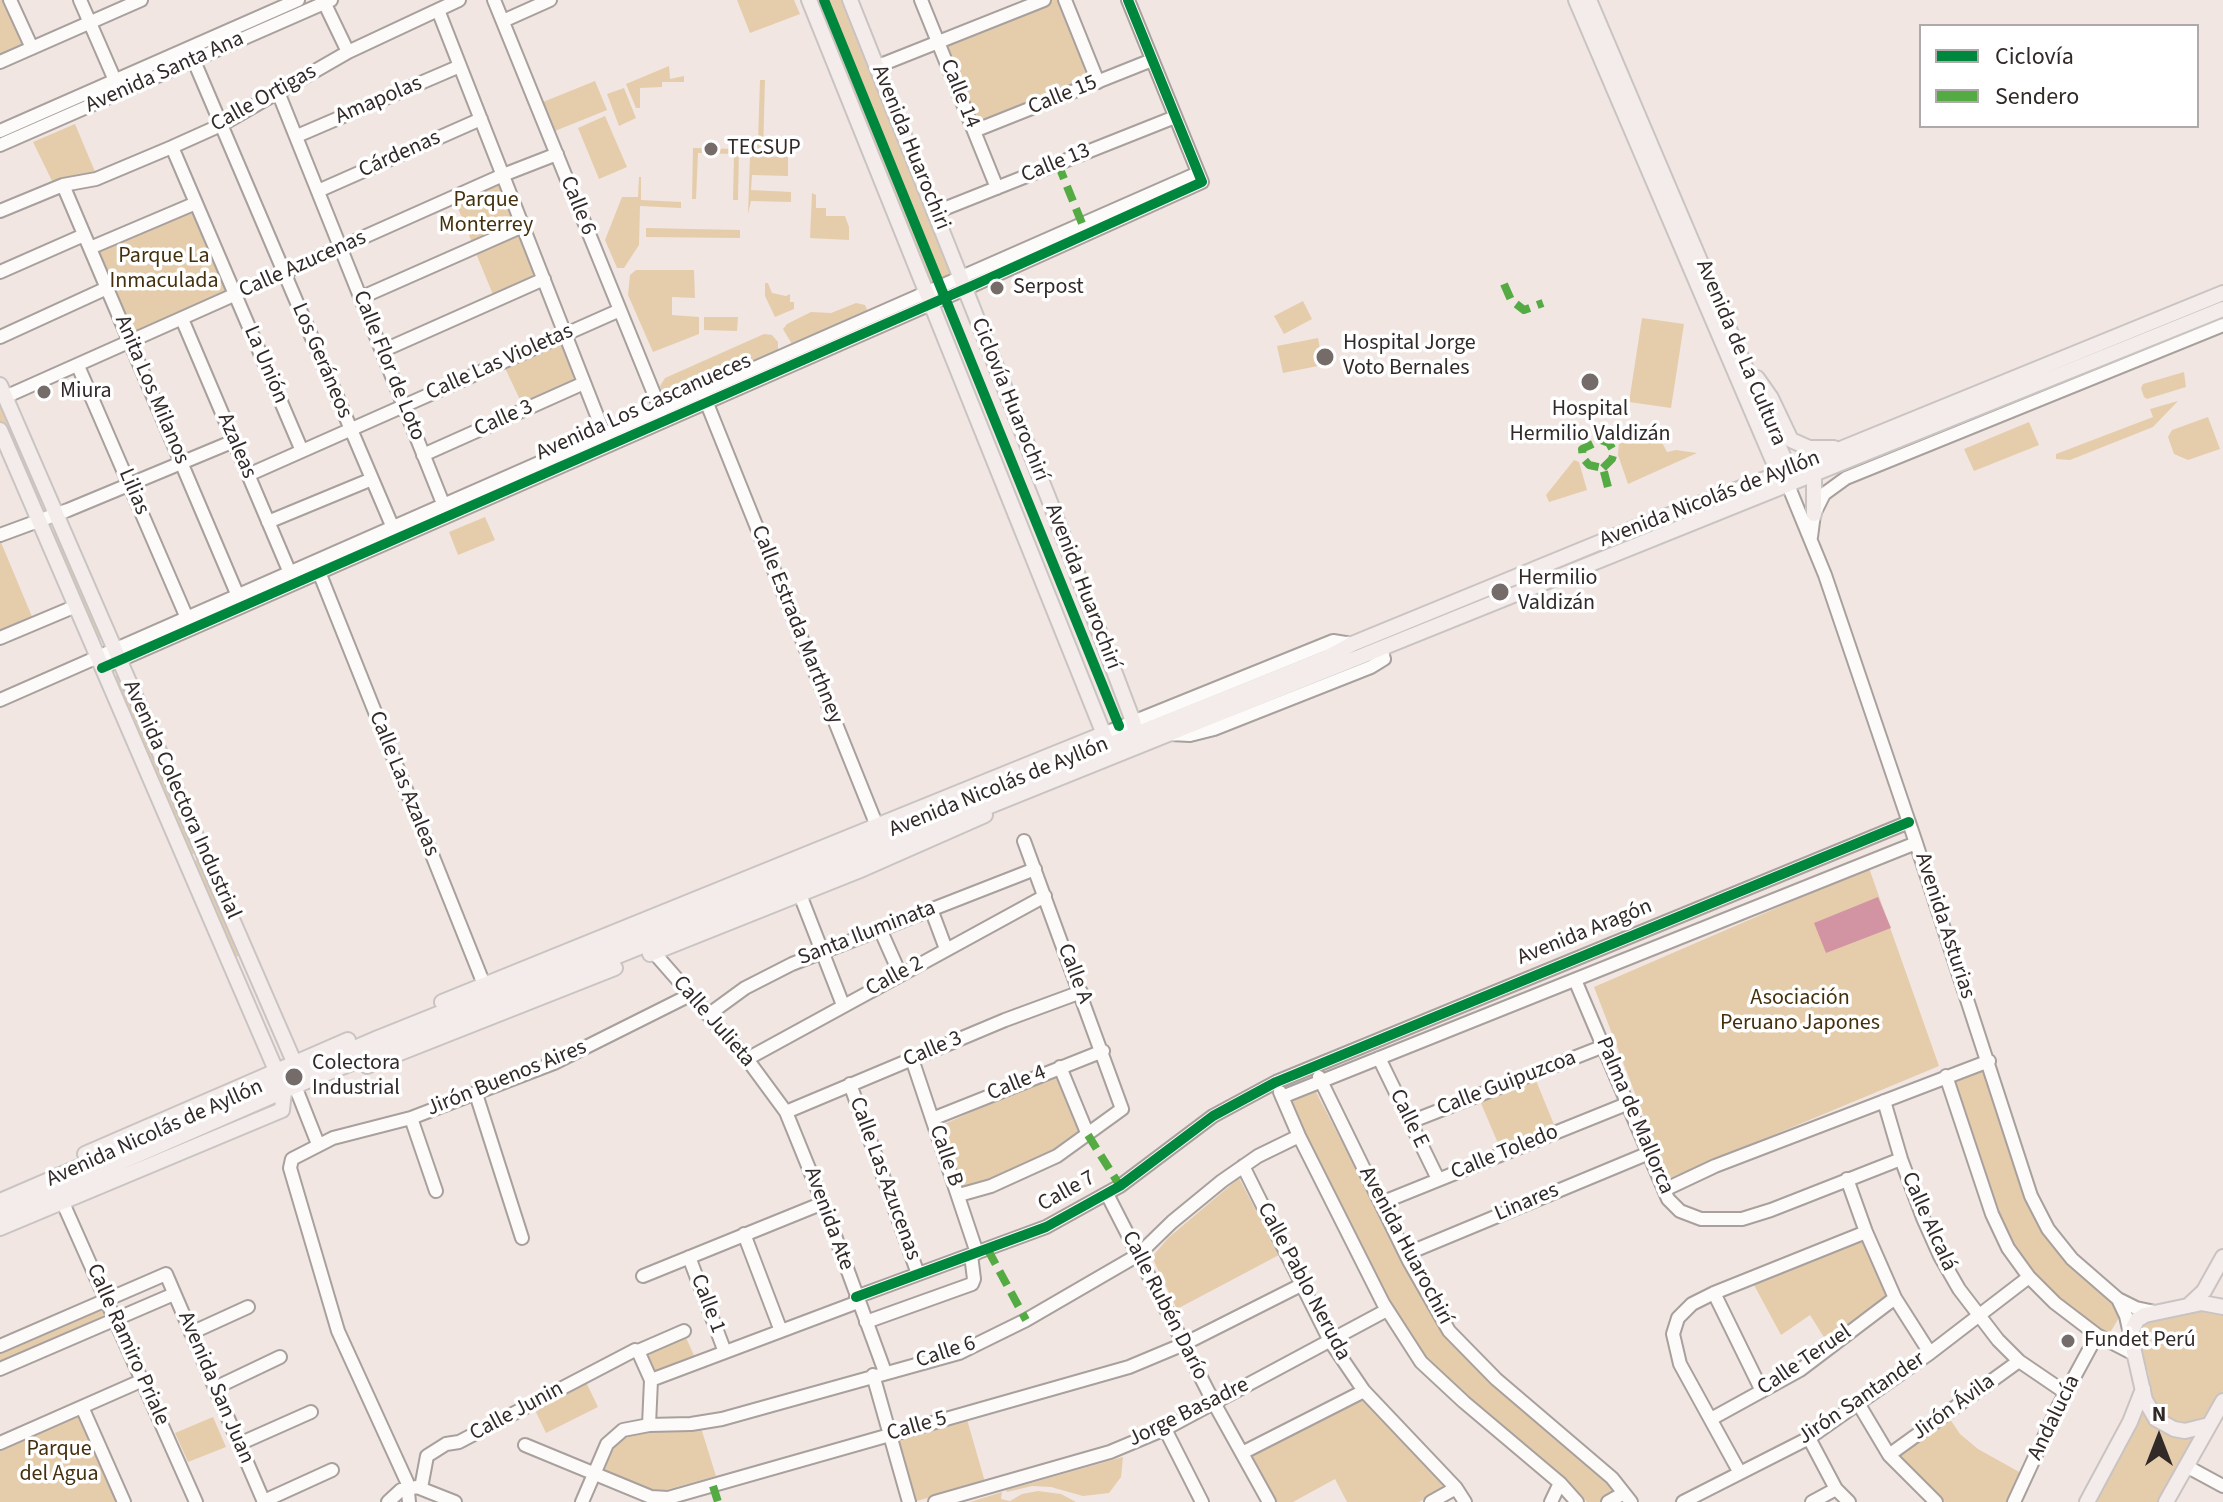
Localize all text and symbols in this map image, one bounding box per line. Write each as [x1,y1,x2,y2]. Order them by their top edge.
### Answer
legend [1919,24,2199,128]
street label: Avenida Santa Ana [82,26,248,120]
text: Ciclovía [1995,39,2074,74]
street label: Calle 14 [933,56,985,132]
street label: Calle Ortigas [207,59,321,139]
street label: Avenida Huarochiri [865,62,955,234]
street label: Calle 15 [1025,70,1101,122]
street label: Amapolas [332,71,426,131]
text: Sendero [1995,79,2079,114]
street label: Cárdenas [355,125,445,185]
place label: TECSUP [727,136,801,162]
street label: Calle 13 [1018,138,1094,190]
marker: TECSUP [702,140,720,158]
street label: Calle 6 [553,173,601,239]
park label: Parque Monterrey [439,188,533,240]
street label: Calle Azucenas [235,225,371,305]
park label: Parque La Inmaculada [109,244,219,296]
street label: Avenida de La Cultura [1689,256,1791,450]
place label: Serpost [1013,275,1084,301]
marker: Serpost [988,279,1006,297]
street label: Calle Flor de Loto [346,287,430,445]
street label: Los Geráneos [285,299,357,423]
street label: Anita Los Milanos [108,312,194,468]
street label: Ciclovía Huarochirí [964,314,1054,486]
street label: Calle Las Violetas [423,319,577,407]
street label: La Unión [237,322,293,408]
place label: Hospital Jorge Voto Bernales [1343,331,1476,382]
marker: Hospital Jorge Voto Bernales [1314,346,1336,368]
street label: Avenida Los Cascanueces [533,349,755,467]
marker: Hospital Hermilio Valdizán [1579,371,1601,393]
place label: Miura [60,379,112,405]
marker: Miura [35,383,53,401]
street label: Calle 3 [471,395,537,443]
place label: Hospital Hermilio Valdizán [1509,397,1671,448]
street label: Azaleas [210,409,262,483]
street label: Avenida Nicolás de Ayllón [1596,446,1824,554]
street label: Lilias [112,465,154,519]
street label: Avenida Huarochirí [1038,500,1126,674]
street label: Calle Estrada Marthney [744,522,848,728]
place label: Hermilio Valdizán [1518,566,1597,618]
marker: Hermilio Valdizán [1489,581,1511,603]
street label: Avenida Colectora Industrial [116,677,246,923]
street label: Calle Las Azaleas [362,708,444,860]
street label: Avenida Nicolás de Ayllón [885,732,1113,844]
street label: Avenida Asturias [1908,850,1980,1002]
street label: Avenida Aragón [1514,894,1656,972]
street label: Santa Iluminata [794,896,940,972]
street label: Calle A [1051,940,1097,1008]
street label: Calle 2 [862,951,928,1003]
street label: Calle Julieta [666,971,760,1073]
park label: Asociación Peruano Japones [1720,986,1880,1038]
street label: Calle 3 [900,1026,966,1074]
street label: Palma de Mallorca [1589,1034,1679,1198]
street label: Jirón Buenos Aires [423,1035,591,1123]
street label: Calle Guipuzcoa [1434,1045,1580,1123]
place label: Colectora Industrial [312,1051,400,1102]
street label: Calle 4 [984,1060,1050,1108]
marker: Colectora Industrial [283,1066,305,1088]
street label: Avenida Nicolás de Ayllón [43,1074,267,1194]
street label: Calle E [1383,1085,1433,1153]
street label: Calle Las Azucenas [842,1094,926,1264]
street label: Calle Toledo [1448,1120,1562,1186]
street label: Calle B [922,1122,968,1190]
street label: Avenida Huarochirí [1352,1162,1458,1330]
street label: Avenida Ate [797,1164,859,1274]
street label: Calle 7 [1034,1166,1100,1218]
street label: Calle Alcalá [1895,1169,1961,1275]
street label: Linares [1491,1178,1563,1228]
street label: Calle Pablo Neruda [1250,1199,1356,1365]
street label: Calle Rubén Darío [1115,1227,1213,1385]
street label: Calle Ramiro Priale [80,1260,174,1430]
street label: Calle 1 [684,1271,730,1337]
street label: Avenida San Juan [171,1308,259,1468]
street label: Calle Teruel [1753,1320,1857,1402]
place label: Fundet Perú [2084,1328,2196,1354]
street label: Calle 6 [913,1331,979,1375]
marker: Fundet Perú [2059,1332,2077,1350]
street label: Jirón Santander [1794,1347,1930,1451]
street label: Jirón Ávila [1907,1369,2001,1447]
street label: Andalucía [2023,1371,2087,1465]
street label: Jorge Basadre [1124,1372,1254,1454]
street label: Calle Junin [466,1376,568,1448]
north arrow [2119,1398,2199,1478]
text: N [2152,1398,2166,1430]
street label: Calle 5 [884,1406,950,1448]
park label: Parque del Agua [19,1437,99,1488]

